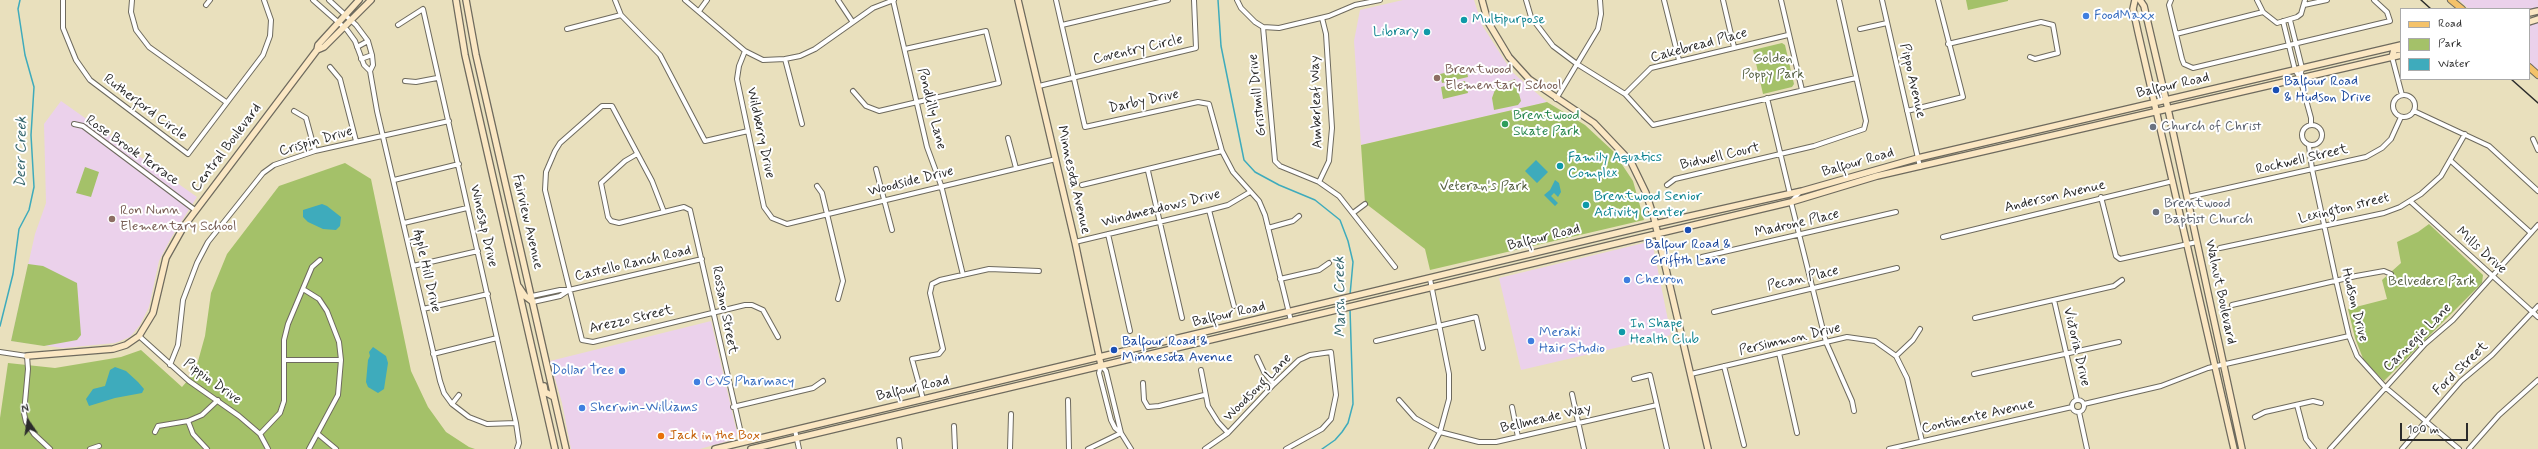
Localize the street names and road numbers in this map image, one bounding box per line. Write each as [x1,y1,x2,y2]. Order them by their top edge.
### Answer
street label: Cakebread Place [1649,25,1749,67]
street label: Coventry Circle [1091,32,1185,68]
street label: Pippo Avenue [1895,42,1929,120]
street label: Gristmill Drive [1245,53,1271,137]
street label: Amberleaf Way [1307,55,1327,149]
street label: Pondlilly Lane [913,67,949,151]
street label: Balfour Road [2135,69,2211,103]
street label: Rutherford Circle [100,71,190,145]
street label: Wildberry Drive [742,86,778,180]
street label: Darby Drive [1107,86,1181,118]
street label: Central Boulevard [188,100,266,196]
street label: Rose Brook Terrace [82,112,182,190]
street label: Crispin Drive [277,123,355,161]
street label: Minnesota Avenue [1052,124,1094,236]
street label: Bidwell Court [1679,140,1761,174]
street label: Rockwell Street [2255,141,2349,179]
street label: Balfour Road [1820,145,1896,181]
street label: Woodside Drive [866,163,956,201]
street label: Fairview Avenue [508,173,546,271]
street label: Anderson Avenue [2003,177,2107,217]
street label: Winesap Drive [465,183,501,269]
street label: Windmeadows Drive [1100,186,1222,232]
street label: Lexington street [2297,190,2391,228]
street label: Madrone Place [1753,206,1841,242]
street label: Balfour Road [1506,221,1582,255]
street label: Mills Drive [2452,224,2510,278]
street label: Apple Hill Drive [408,228,444,314]
street label: Walnut Boulevard [2201,238,2239,346]
street label: Castello Ranch Road [573,242,693,286]
street label: Pecan Place [1766,263,1840,295]
street label: Rossano Street [707,265,741,355]
street label: Hudson Drive [2337,266,2371,344]
street label: Balfour Road [1191,298,1267,332]
street label: Carnegie Lane [2380,300,2456,376]
street label: Arezzo Street [588,302,674,338]
street label: Victoria Drive [2059,306,2093,388]
street label: Persimmon Drive [1738,320,1842,360]
street label: Ford Street [2430,339,2492,399]
street label: Woodsong Lane [1220,350,1296,426]
street label: Pippin Drive [180,355,244,409]
street label: Balfour Road [875,372,951,406]
street label: Continente Avenue [1920,396,2036,438]
street label: Bellmeade Way [1499,400,1593,438]

